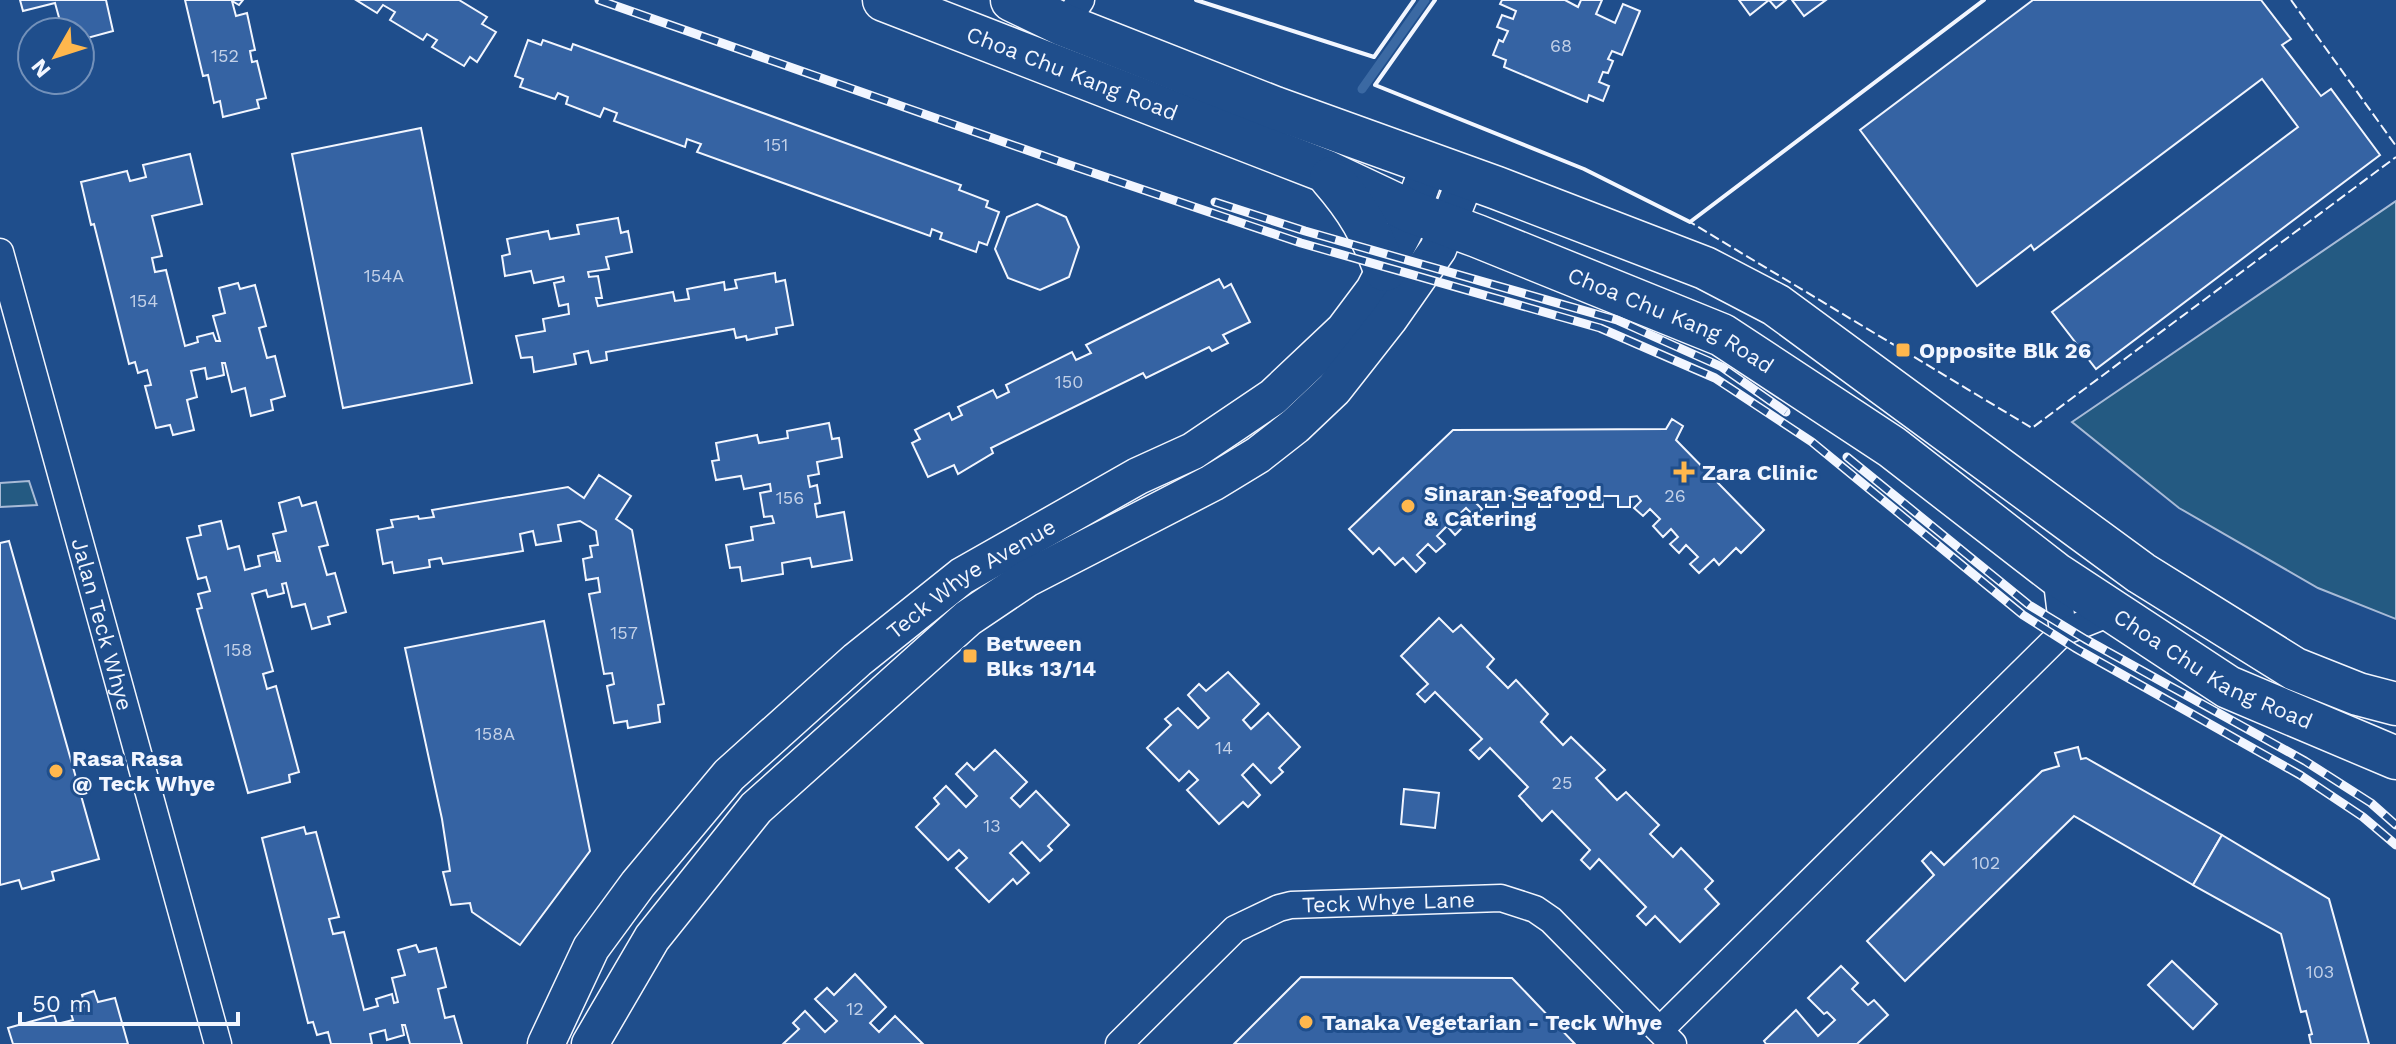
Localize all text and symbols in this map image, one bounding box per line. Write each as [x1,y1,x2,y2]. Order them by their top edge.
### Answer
north arrow [16,16,96,96]
street label: Choa Chu Kang Road [963,21,1181,126]
house number: 68 [1550,35,1572,56]
house number: 152 [211,45,239,66]
text: N [26,54,56,82]
house number: 151 [764,134,788,155]
street label: Choa Chu Kang Road [1564,262,1778,379]
house number: 154A [364,265,404,286]
house number: 154 [130,290,158,311]
place label: Opposite Blk 26 [1919,338,2091,363]
marker: Opposite Blk 26 [1894,341,1912,359]
house number: 150 [1055,371,1083,392]
place label: Zara Clinic [1702,460,1818,485]
marker: Zara Clinic [1673,461,1695,483]
place label: Sinaran Seafood & Catering [1424,481,1602,531]
house number: 26 [1664,485,1686,506]
house number: 156 [776,487,804,508]
marker: Sinaran Seafood & Catering [1399,497,1417,515]
street label: Teck Whye Avenue [882,514,1060,644]
street label: Jalan Teck Whye [66,535,138,713]
street label: Choa Chu Kang Road [2109,604,2316,734]
house number: 157 [610,622,638,643]
place label: Between Blks 13/14 [986,631,1096,681]
house number: 158 [224,639,252,660]
marker: Between Blks 13/14 [961,647,979,665]
house number: 158A [475,723,515,744]
house number: 14 [1215,737,1233,758]
place label: Rasa Rasa @ Teck Whye [72,746,215,796]
marker: Rasa Rasa @ Teck Whye [47,762,65,780]
house number: 25 [1552,772,1572,793]
house number: 13 [983,815,1001,836]
house number: 102 [1972,852,2000,873]
street label: Teck Whye Lane [1302,887,1475,918]
house number: 103 [2306,961,2334,982]
scale bar [20,976,238,1026]
text: 50 m [32,990,92,1018]
house number: 12 [846,998,864,1019]
place label: Tanaka Vegetarian - Teck Whye [1322,1010,1662,1035]
marker: Tanaka Vegetarian - Teck Whye [1297,1013,1315,1031]

